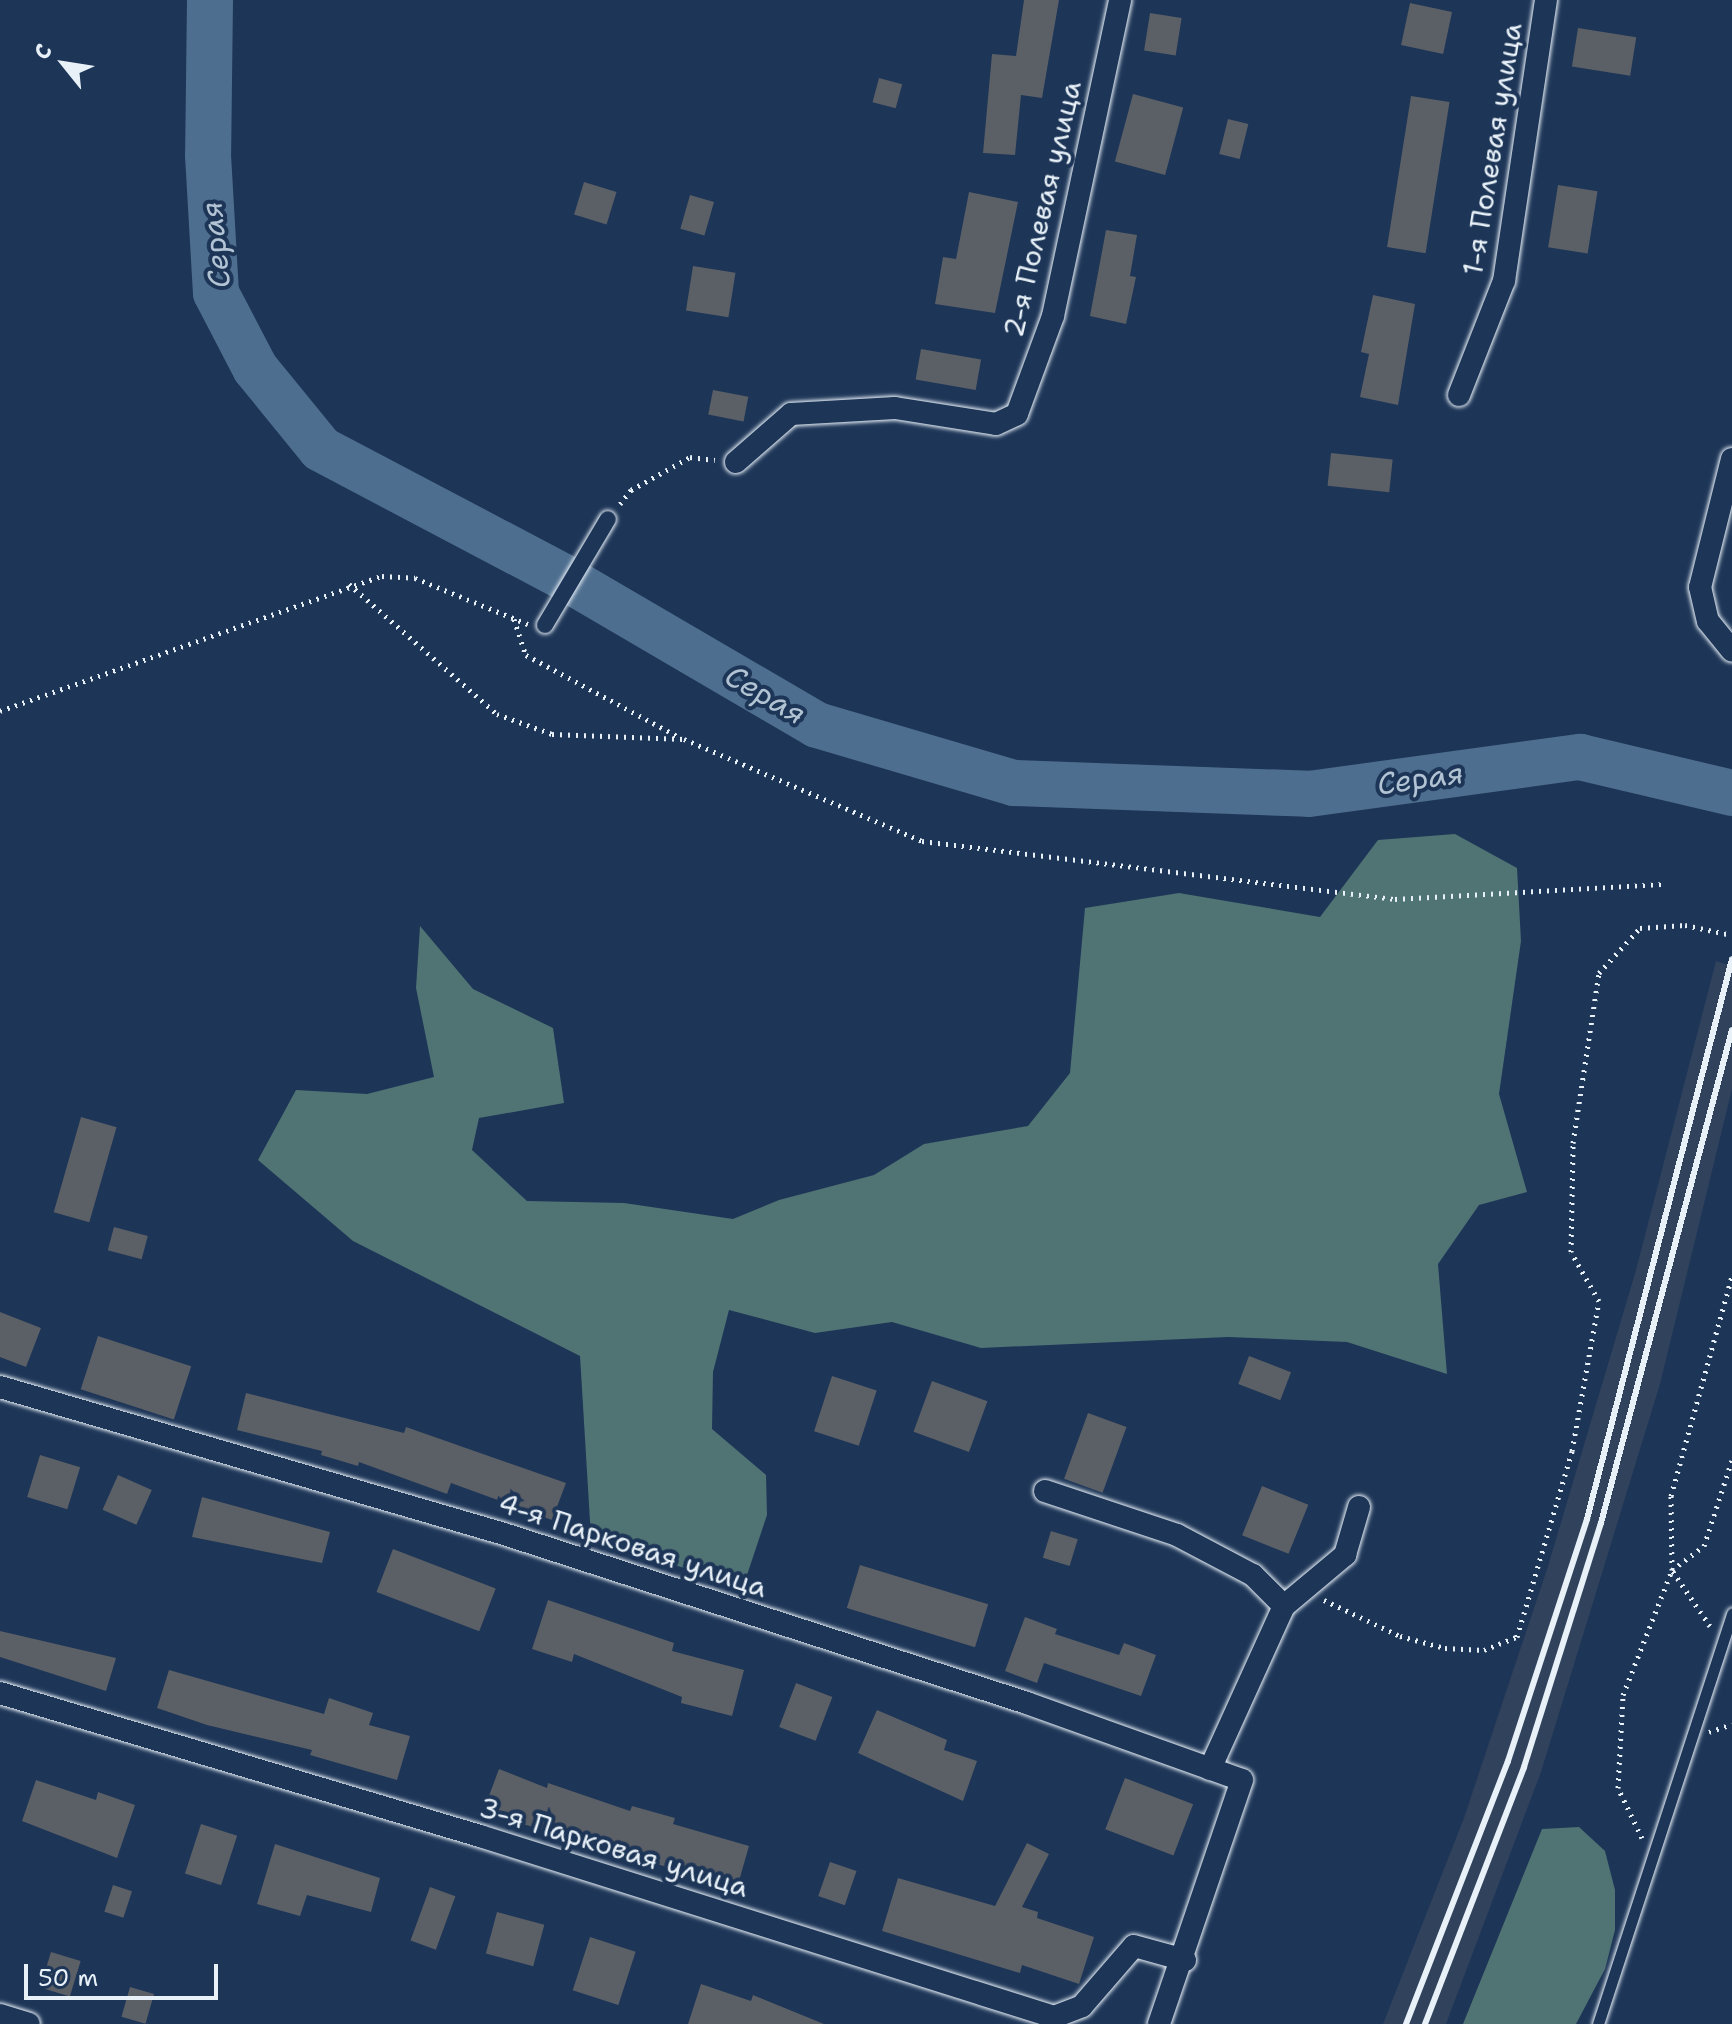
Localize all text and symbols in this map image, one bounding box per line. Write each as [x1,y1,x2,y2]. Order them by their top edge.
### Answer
street label: 1-я Полевая улица [1455,20,1529,278]
north arrow [24,24,104,104]
text: С [27,39,59,65]
street label: 2-я Полевая улица [996,78,1088,340]
water label: Серая [194,200,238,290]
water label: Серая [718,658,812,732]
water label: Серая [1375,755,1465,803]
street label: 4-я Парковая улица [494,1486,772,1604]
street label: 3-я Парковая улица [475,1790,753,1904]
scale bar [28,1948,222,1998]
text: 50 m [38,1962,98,1994]

